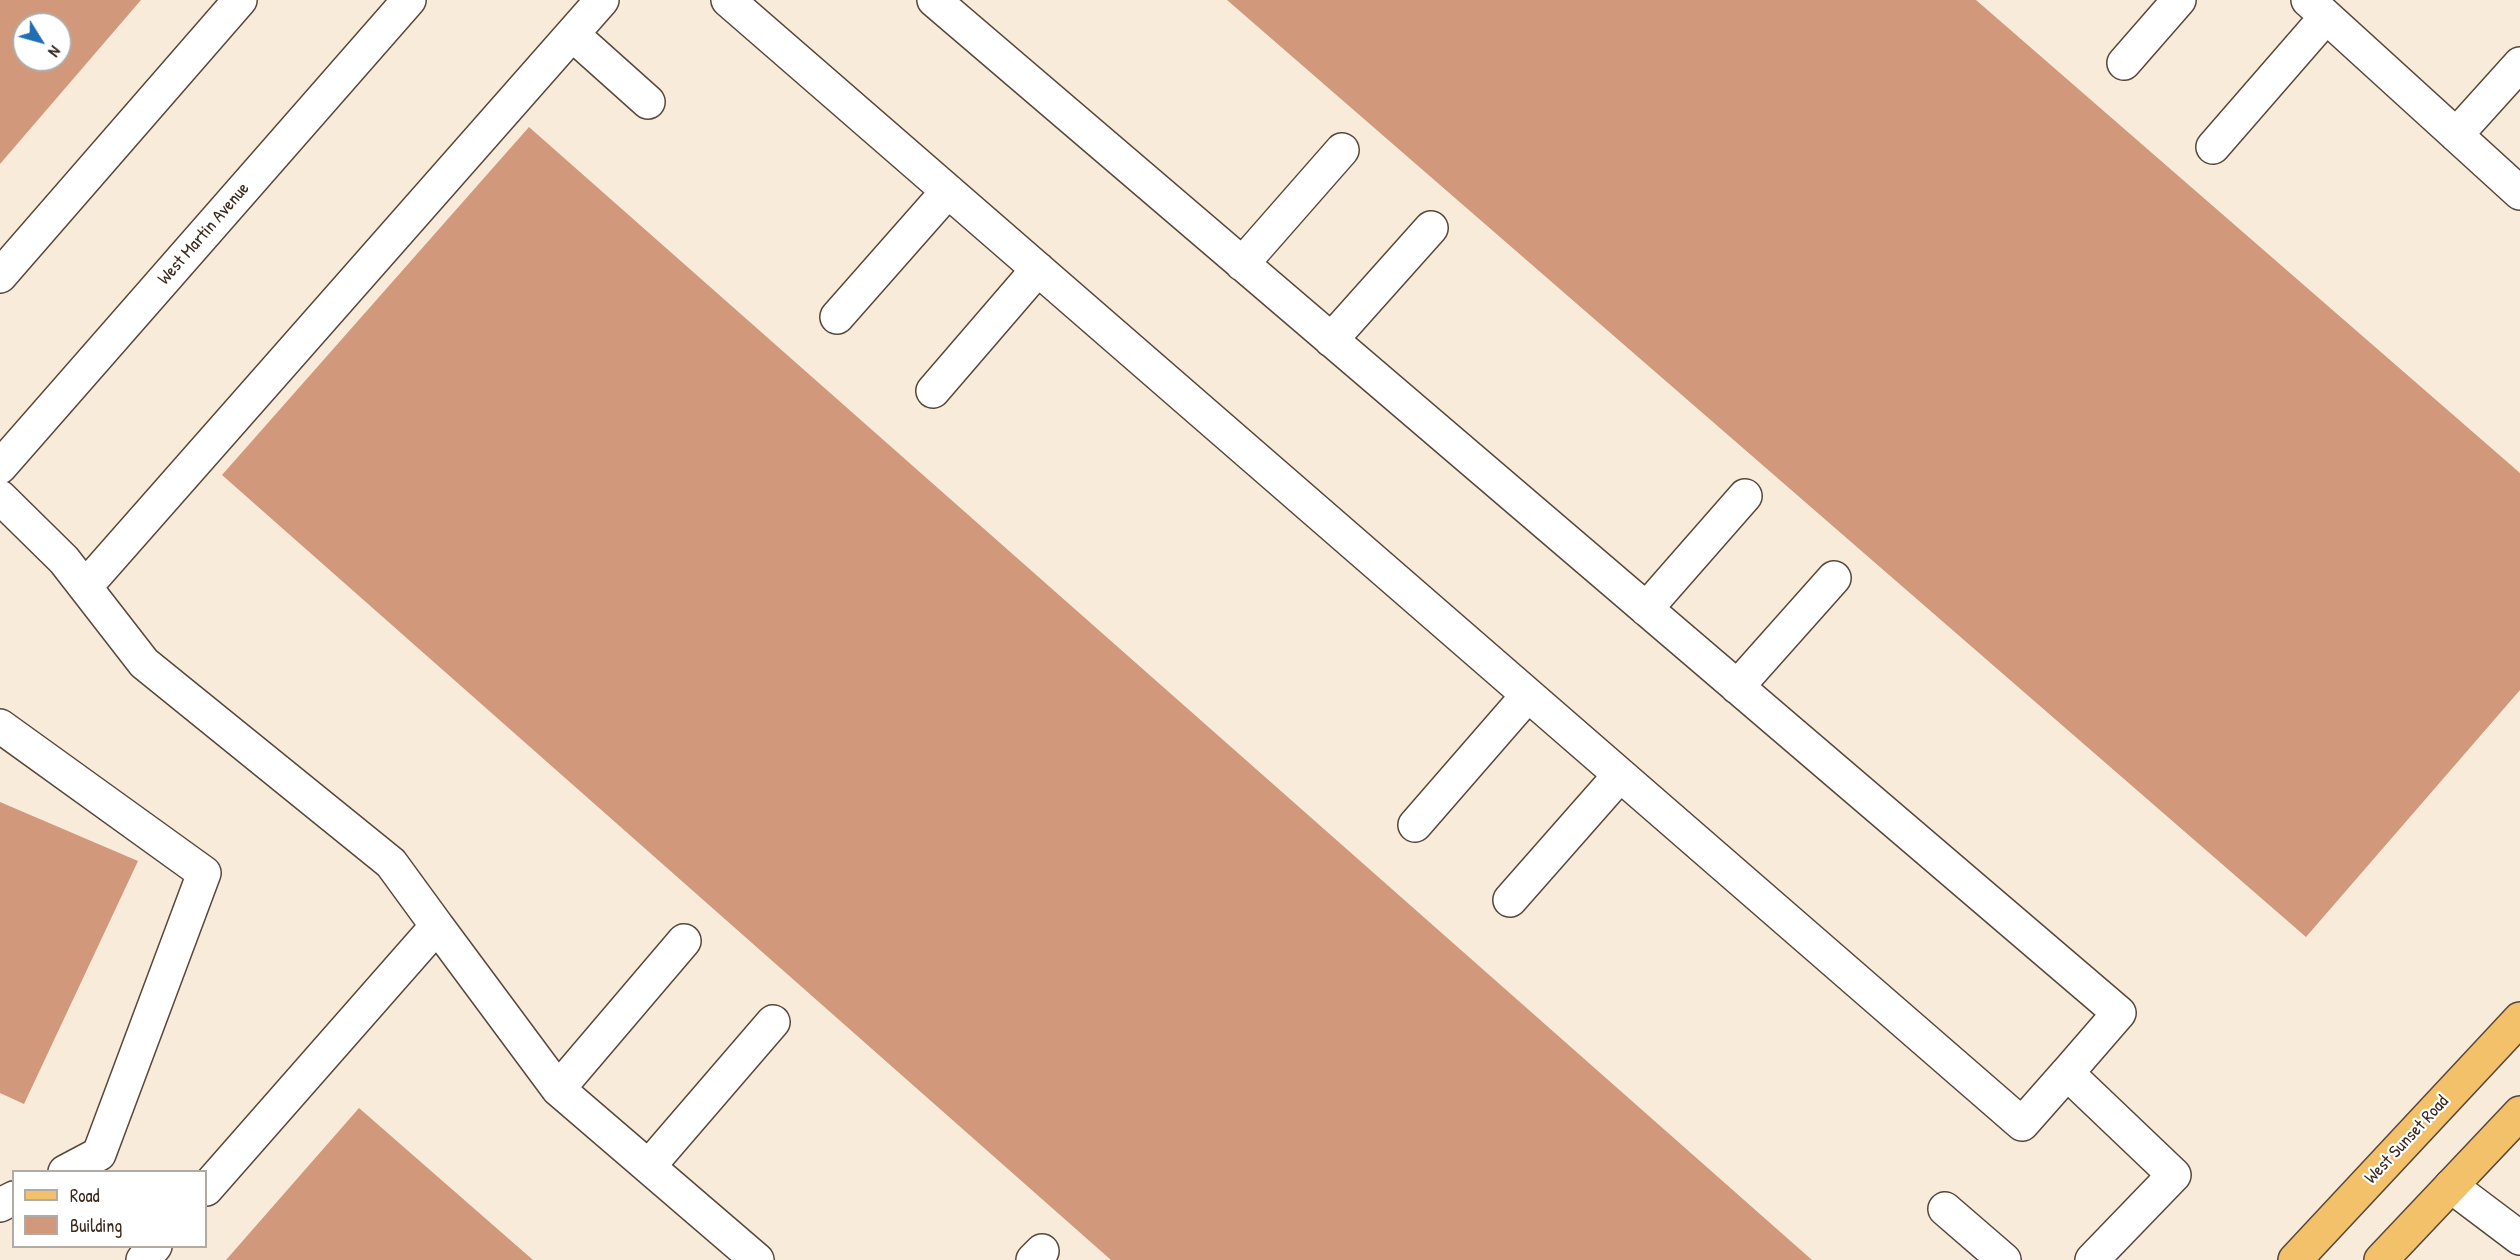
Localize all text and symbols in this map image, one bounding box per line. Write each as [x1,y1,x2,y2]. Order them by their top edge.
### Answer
north arrow [12,12,72,72]
text: N [43,42,66,62]
street label: West Martin Avenue [154,178,254,290]
street label: West Sunset Road [2361,1091,2453,1189]
legend [12,1170,207,1248]
text: Road [70,1183,100,1208]
text: Building [70,1213,122,1238]

